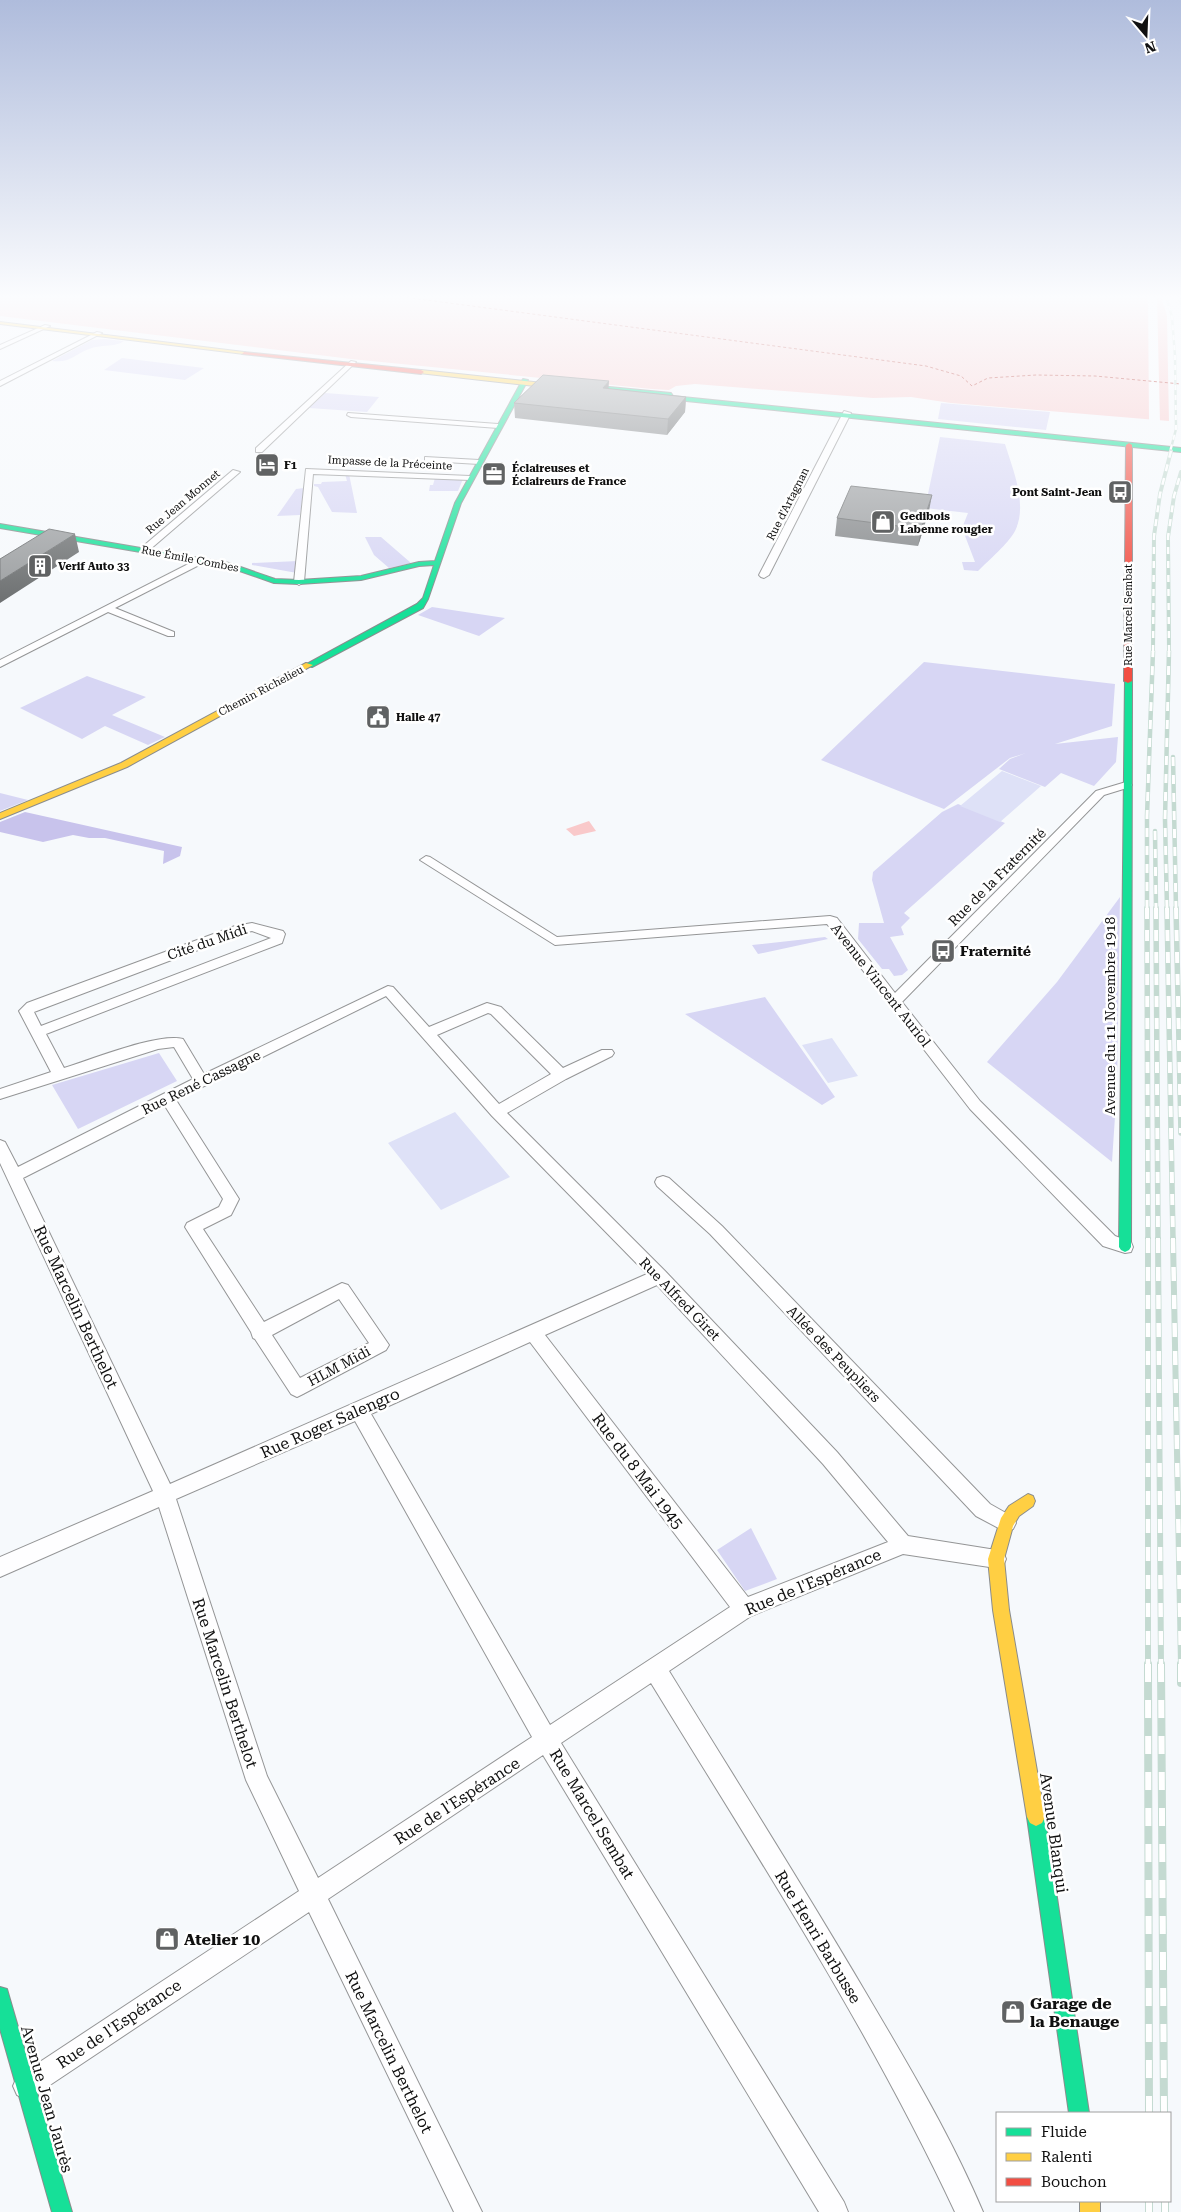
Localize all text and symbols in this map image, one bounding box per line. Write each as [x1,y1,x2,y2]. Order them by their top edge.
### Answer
north arrow [1121,10,1171,60]
text: N [1142,38,1158,57]
hotel icon: F1 [254,452,280,478]
street label: Impasse de la Préceinte [327,453,453,473]
place label: F1 [284,459,297,472]
office icon: Éclaireuses et Éclaireurs de France [481,461,507,487]
place label: Éclaireuses et Éclaireurs de France [512,461,627,488]
street label: Rue d'Artagnan [764,465,812,543]
street label: Rue Jean Monnet [143,467,223,537]
bus stop icon: Pont Saint-Jean [1107,479,1133,505]
place label: Pont Saint-Jean [1012,486,1103,499]
shop icon: Gedibois Labenne rougier [870,509,896,535]
place label: Gedibois Labenne rougier [900,510,993,536]
street label: Rue Émile Combes [140,542,240,575]
building icon: Verif Auto 33 [27,553,53,579]
place label: Verif Auto 33 [58,560,129,573]
street label: Rue Marcel Sembat [1122,564,1135,666]
street label: Chemin Richelieu [216,663,306,719]
public building icon: Halle 47 [365,704,391,730]
place label: Halle 47 [396,711,440,724]
street label: Rue de la Fraternité [945,825,1049,929]
street label: Avenue du 11 Novembre 1918 [1102,916,1118,1115]
street label: Avenue Vincent Auriol [828,920,934,1050]
street label: Cité du Midi [165,921,250,963]
bus stop icon: Fraternité [930,938,956,964]
place label: Fraternité [960,943,1031,959]
street label: Rue René Cassagne [139,1046,263,1118]
street label: Rue Marcelin Berthelot [30,1222,122,1392]
street label: Rue Alfred Giret [636,1254,724,1344]
street label: Allée des Peupliers [784,1303,884,1406]
street label: HLM Midi [305,1343,373,1389]
street label: Rue Roger Salengro [257,1384,403,1462]
street label: Rue du 8 Mai 1945 [588,1410,688,1533]
street label: Rue de l'Espérance [742,1545,884,1619]
street label: Rue Marcelin Berthelot [188,1596,262,1771]
street label: Rue Marcel Sembat [546,1746,638,1882]
street label: Rue de l'Espérance [391,1753,524,1849]
street label: Avenue Blanqui [1036,1772,1072,1894]
street label: Rue Henri Barbusse [771,1867,865,2007]
shop icon: Atelier 10 [154,1926,180,1952]
place label: Atelier 10 [184,1930,260,1949]
street label: Rue Marcelin Berthelot [341,1968,437,2136]
street label: Rue de l'Espérance [53,1975,185,2073]
place label: Garage de la Benauge [1030,1994,1119,2031]
shop icon: Garage de la Benauge [1000,1999,1026,2025]
street label: Avenue Jean Jaurès [17,2023,77,2175]
legend [996,2112,1171,2202]
text: Fluide [1041,2123,1087,2141]
text: Ralenti [1041,2148,1093,2166]
text: Bouchon [1041,2173,1107,2191]

